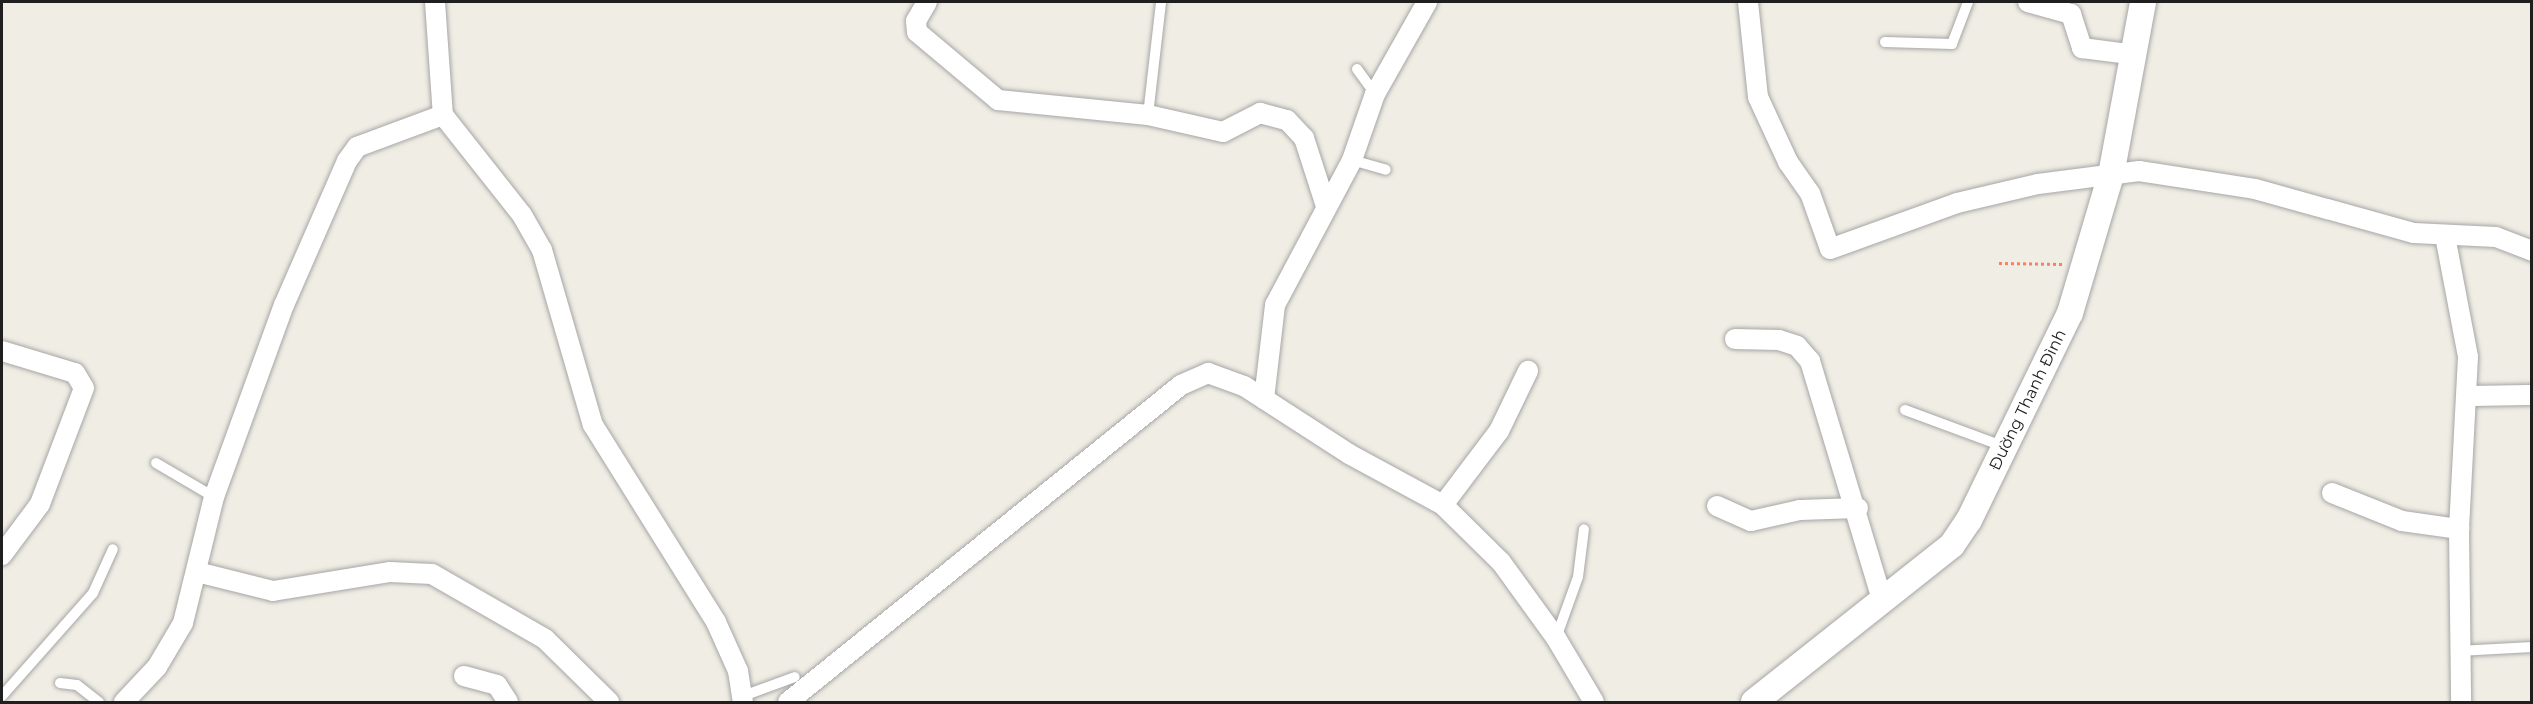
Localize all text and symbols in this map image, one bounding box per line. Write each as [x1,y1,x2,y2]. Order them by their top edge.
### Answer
street label: Đường Thanh Đình [1986,326,2070,474]

